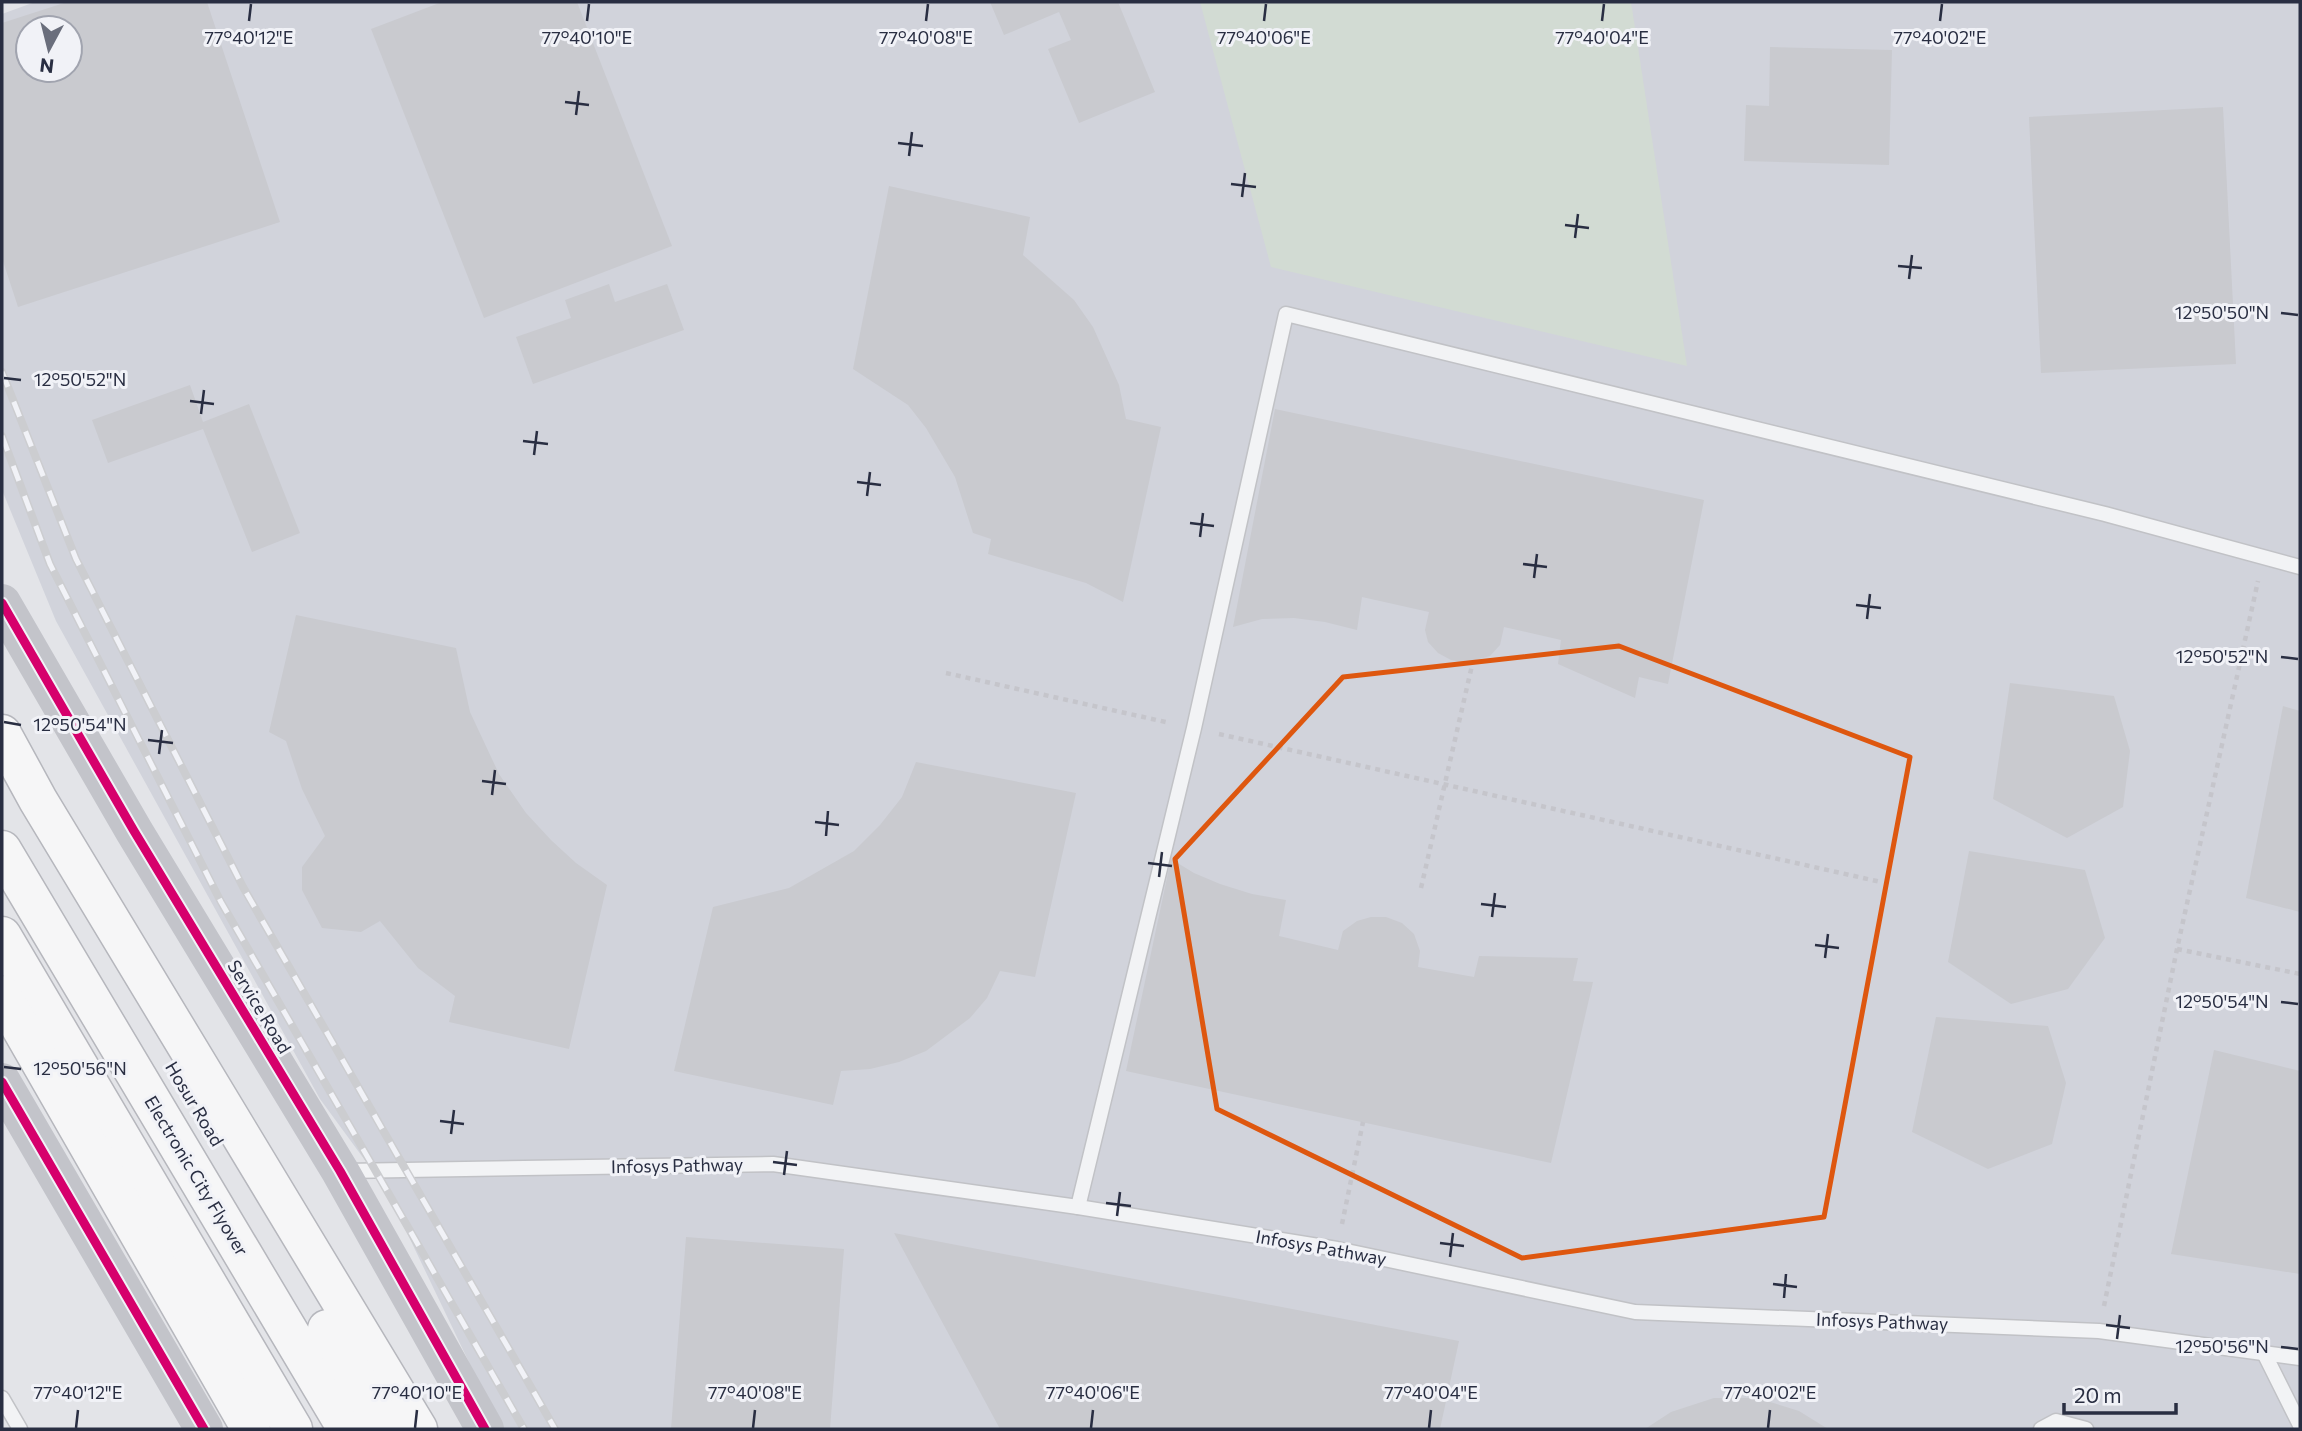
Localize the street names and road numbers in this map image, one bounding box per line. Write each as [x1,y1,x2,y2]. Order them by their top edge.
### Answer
street label: Service Road [223,956,296,1057]
street label: Hosur Road [161,1057,229,1150]
street label: Electronic City Flyover [140,1091,253,1260]
street label: Infosys Pathway [611,1153,743,1177]
street label: Infosys Pathway [1254,1225,1388,1269]
street label: Infosys Pathway [1815,1308,1949,1334]

